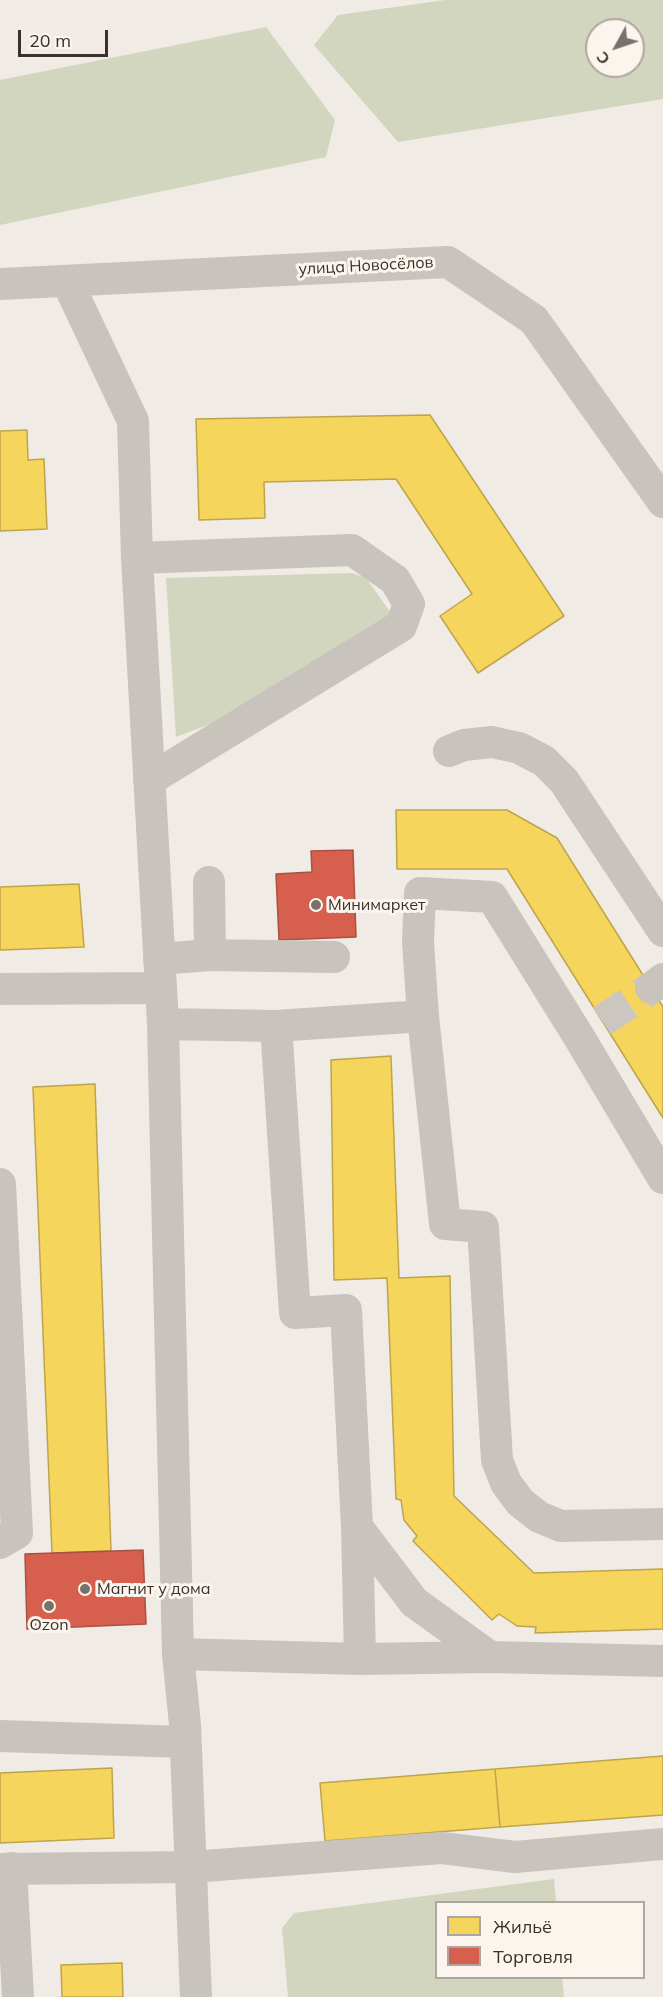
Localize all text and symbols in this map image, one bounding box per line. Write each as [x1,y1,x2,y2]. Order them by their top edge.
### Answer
scale bar [21,18,111,56]
north arrow [585,18,645,78]
text: 20 m [29,29,71,52]
text: С [592,48,614,69]
street label: улица Новосёлов [298,253,434,279]
place label: Минимаркет [328,895,425,915]
marker: Минимаркет [309,898,323,912]
place label: Магнит у дома [97,1579,211,1599]
marker: Магнит у дома [78,1582,92,1596]
marker: Ozon [42,1599,56,1613]
place label: Ozon [29,1615,69,1635]
legend [435,1901,645,1979]
text: Жильё [493,1915,552,1938]
text: Торговля [493,1945,573,1968]

